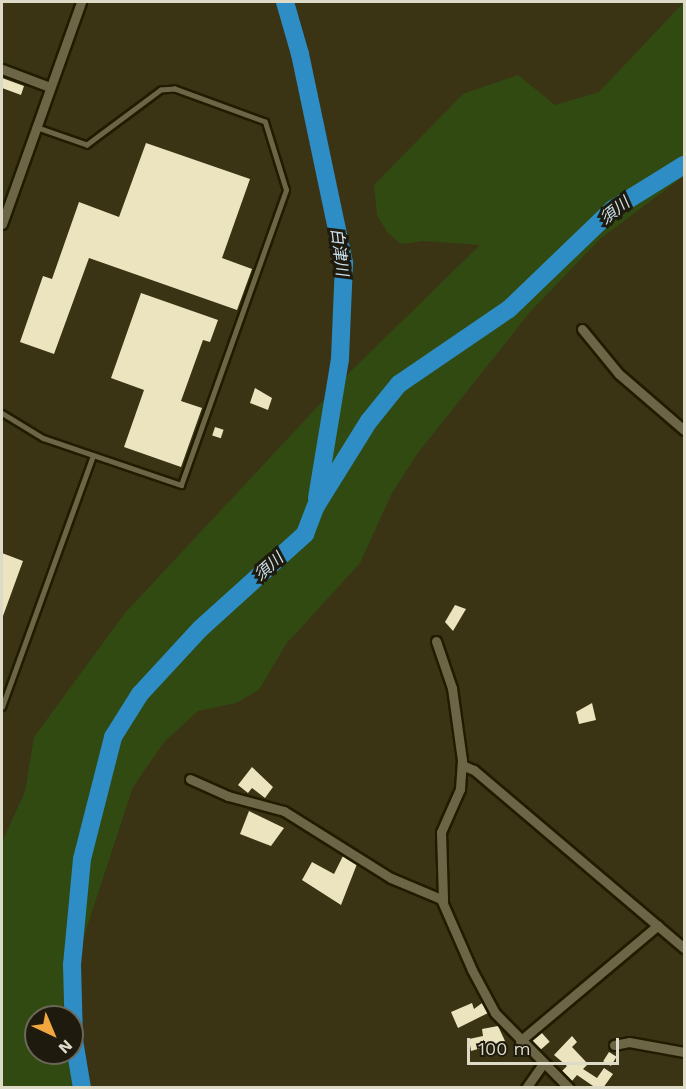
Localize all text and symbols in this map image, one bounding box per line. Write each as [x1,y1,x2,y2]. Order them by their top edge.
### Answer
water label: 須川 [596,194,634,228]
water label: 白津川 [327,227,351,277]
water label: 須川 [251,549,287,585]
north arrow [24,1005,84,1065]
scale bar [470,1026,622,1064]
text: N [55,1036,76,1058]
text: 100 m [478,1038,531,1059]

